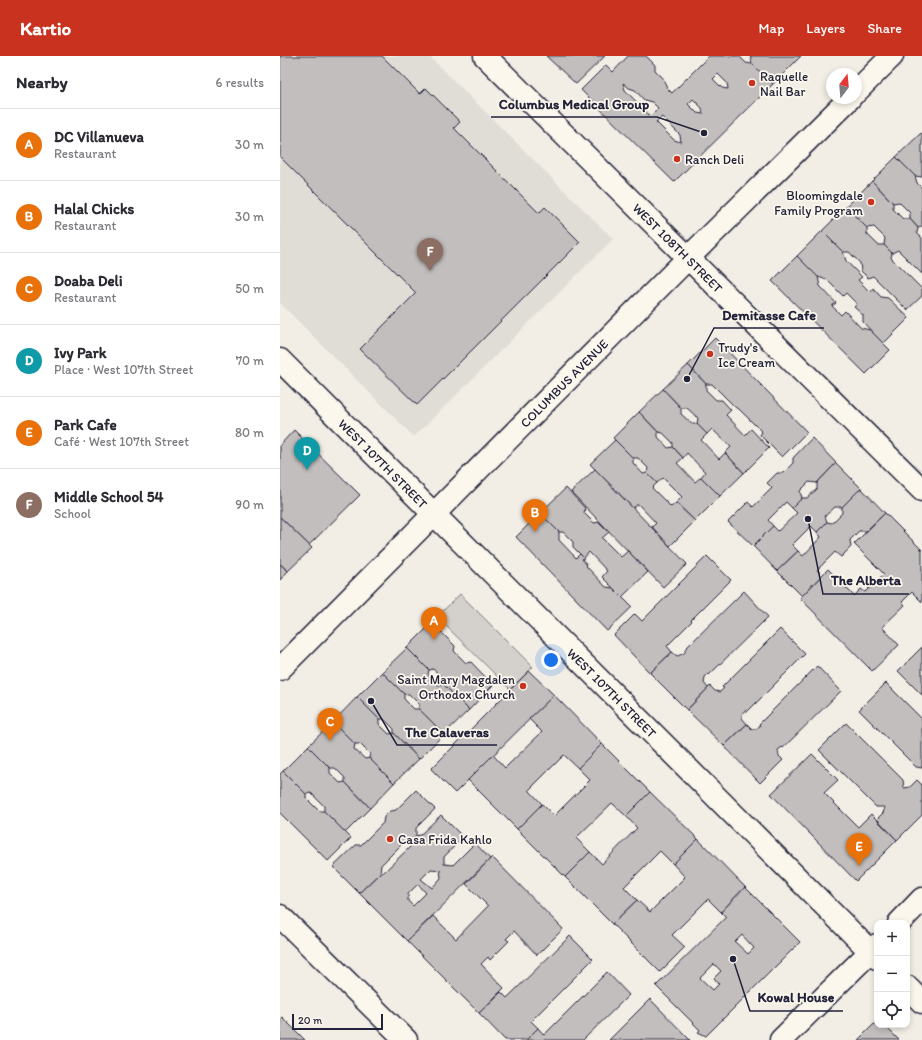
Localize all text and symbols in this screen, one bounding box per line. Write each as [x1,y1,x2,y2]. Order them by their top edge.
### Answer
text: Kartio [20,17,71,40]
text: Map [759,20,784,37]
text: Layers [806,20,845,37]
text: Share [867,20,902,37]
north arrow [826,68,862,104]
place label: Raquelle Nail Bar [760,69,808,99]
text: Nearby [16,72,68,92]
text: 6 results [216,75,264,90]
marker: Raquelle Nail Bar [747,78,757,88]
callout: Columbus Medical Group [491,91,657,117]
text: Columbus Medical Group [499,96,650,113]
text: DC Villanueva [54,128,144,146]
text: A [25,137,33,152]
text: 30 m [235,137,264,152]
text: Restaurant [54,146,116,161]
place label: Ranch Deli [685,152,744,167]
marker: Ranch Deli [672,154,682,164]
place label: Bloomingdale Family Program [774,188,863,218]
marker: Bloomingdale Family Program [866,197,876,207]
text: Halal Chicks [54,200,134,218]
street label: WEST 108TH STREET [630,200,726,296]
text: B [25,209,33,224]
text: 30 m [235,209,264,224]
text: Restaurant [54,218,116,233]
pin: F [417,238,443,271]
text: Doaba Deli [54,272,123,290]
text: C [25,281,33,296]
text: 50 m [235,281,264,296]
text: Restaurant [54,290,116,305]
callout: Demitasse Cafe [714,302,824,328]
text: Demitasse Cafe [722,307,816,324]
street label: COLUMBUS AVENUE [517,336,611,431]
place label: Trudy's Ice Cream [718,340,775,370]
text: Ivy Park [54,344,107,362]
marker: Trudy's Ice Cream [705,349,715,359]
text: D [25,353,33,368]
text: 70 m [236,353,264,368]
text: Place · West 107th Street [54,362,193,377]
text: Park Cafe [54,416,117,434]
street label: WEST 107TH STREET [335,416,431,512]
text: E [25,425,33,440]
text: 80 m [235,425,264,440]
text: Café · West 107th Street [54,434,189,449]
pin: D [294,437,320,470]
text: Middle School 54 [54,488,164,506]
text: F [26,497,32,512]
text: 90 m [235,497,264,512]
pin: B [522,499,548,532]
text: School [54,506,91,521]
callout: The Alberta [823,568,909,594]
text: The Alberta [830,572,902,589]
pin: A [421,607,447,640]
street label: WEST 107TH STREET [564,645,660,741]
your location [541,650,561,670]
place label: Saint Mary Magdalen Orthodox Church [397,672,515,702]
marker: Saint Mary Magdalen Orthodox Church [518,681,528,691]
pin: C [317,708,343,741]
callout: The Calaveras [397,719,497,745]
text: The Calaveras [404,724,489,741]
place label: Casa Frida Kahlo [398,832,492,847]
pin: E [846,833,872,866]
marker: Casa Frida Kahlo [385,834,395,844]
map controls [874,920,910,1028]
button: + [874,920,910,956]
button: − [874,956,910,992]
callout: Kowal House [750,985,843,1011]
text: Kowal House [757,989,835,1006]
button: locate [874,992,910,1028]
scale bar [292,1012,383,1031]
text: 20 m [298,1014,322,1027]

